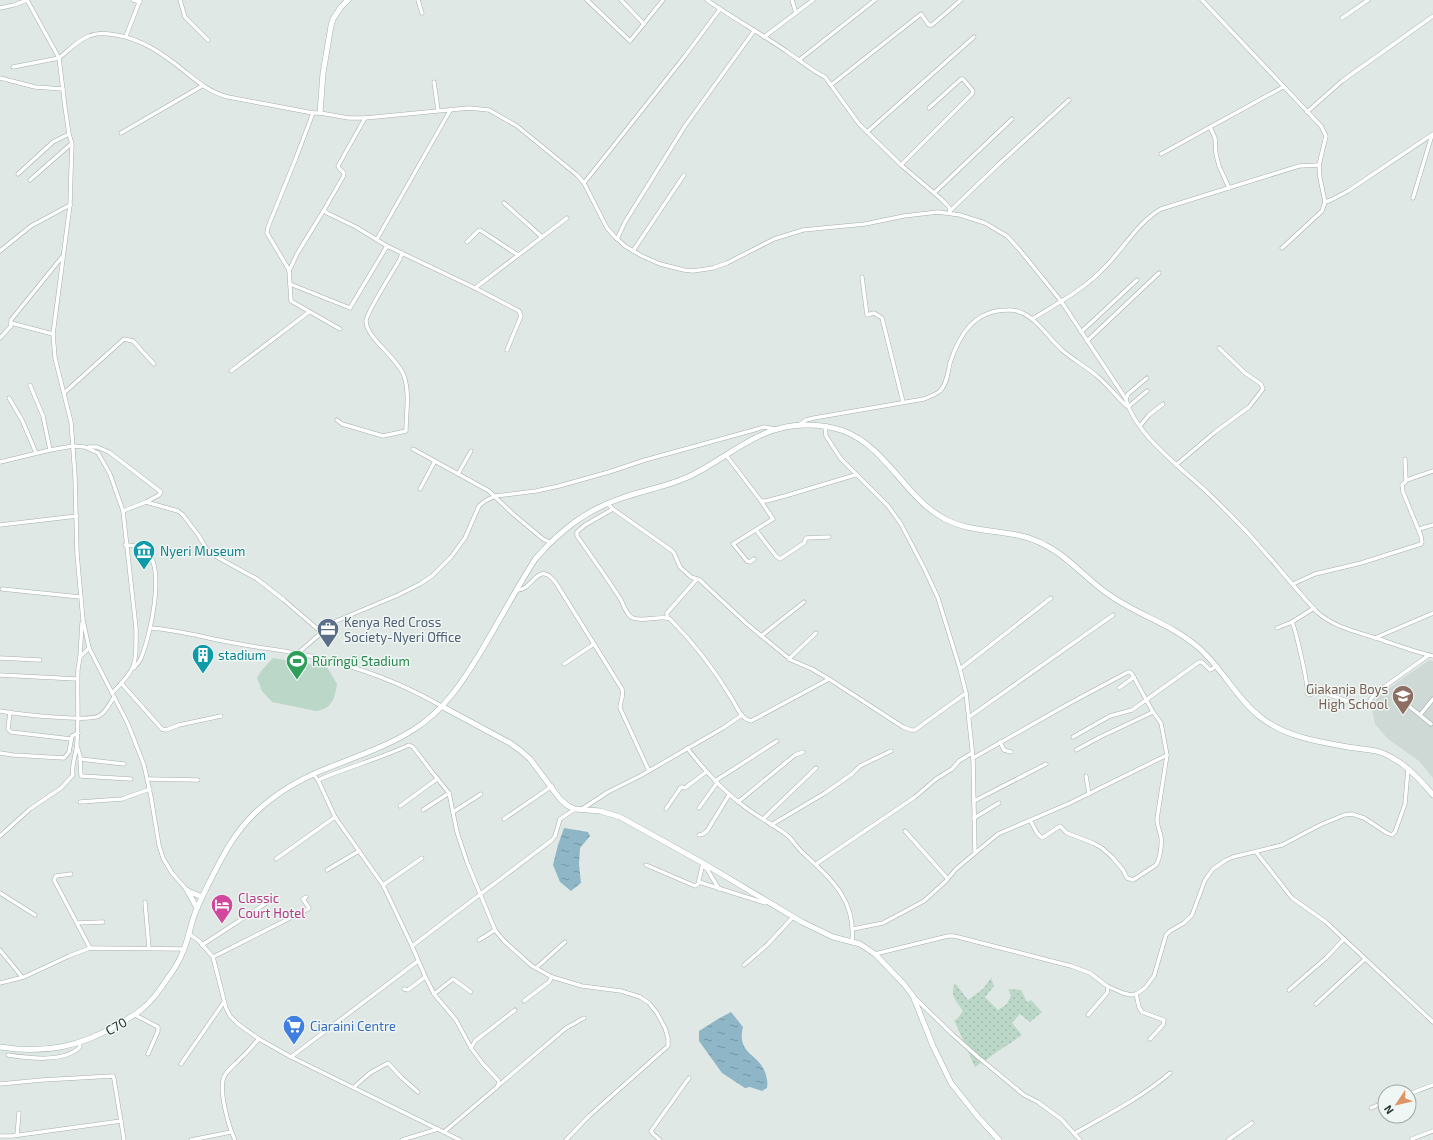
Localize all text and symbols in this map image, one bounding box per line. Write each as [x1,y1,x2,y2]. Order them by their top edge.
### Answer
museum icon: Nyeri Museum [131,538,157,571]
place label: Nyeri Museum [160,543,245,559]
place label: Kenya Red Cross Society-Nyeri Office [344,614,461,645]
office icon: Kenya Red Cross Society-Nyeri Office [315,616,341,649]
building icon: stadium [190,642,216,675]
place label: stadium [218,647,266,663]
sports icon: Rũrĩngũ Stadium [284,648,310,681]
place label: Rũrĩngũ Stadium [312,653,410,669]
place label: Giakanja Boys High School [1306,681,1388,712]
school or university icon: Giakanja Boys High School [1390,683,1416,716]
place label: Classic Court Hotel [238,890,305,921]
hotel icon: Classic Court Hotel [209,892,235,925]
supermarket icon: Ciaraini Centre [281,1013,307,1046]
street label: C70 [103,1014,129,1038]
place label: Ciaraini Centre [310,1018,396,1034]
north arrow [1377,1084,1417,1124]
text: N [1381,1103,1396,1117]

